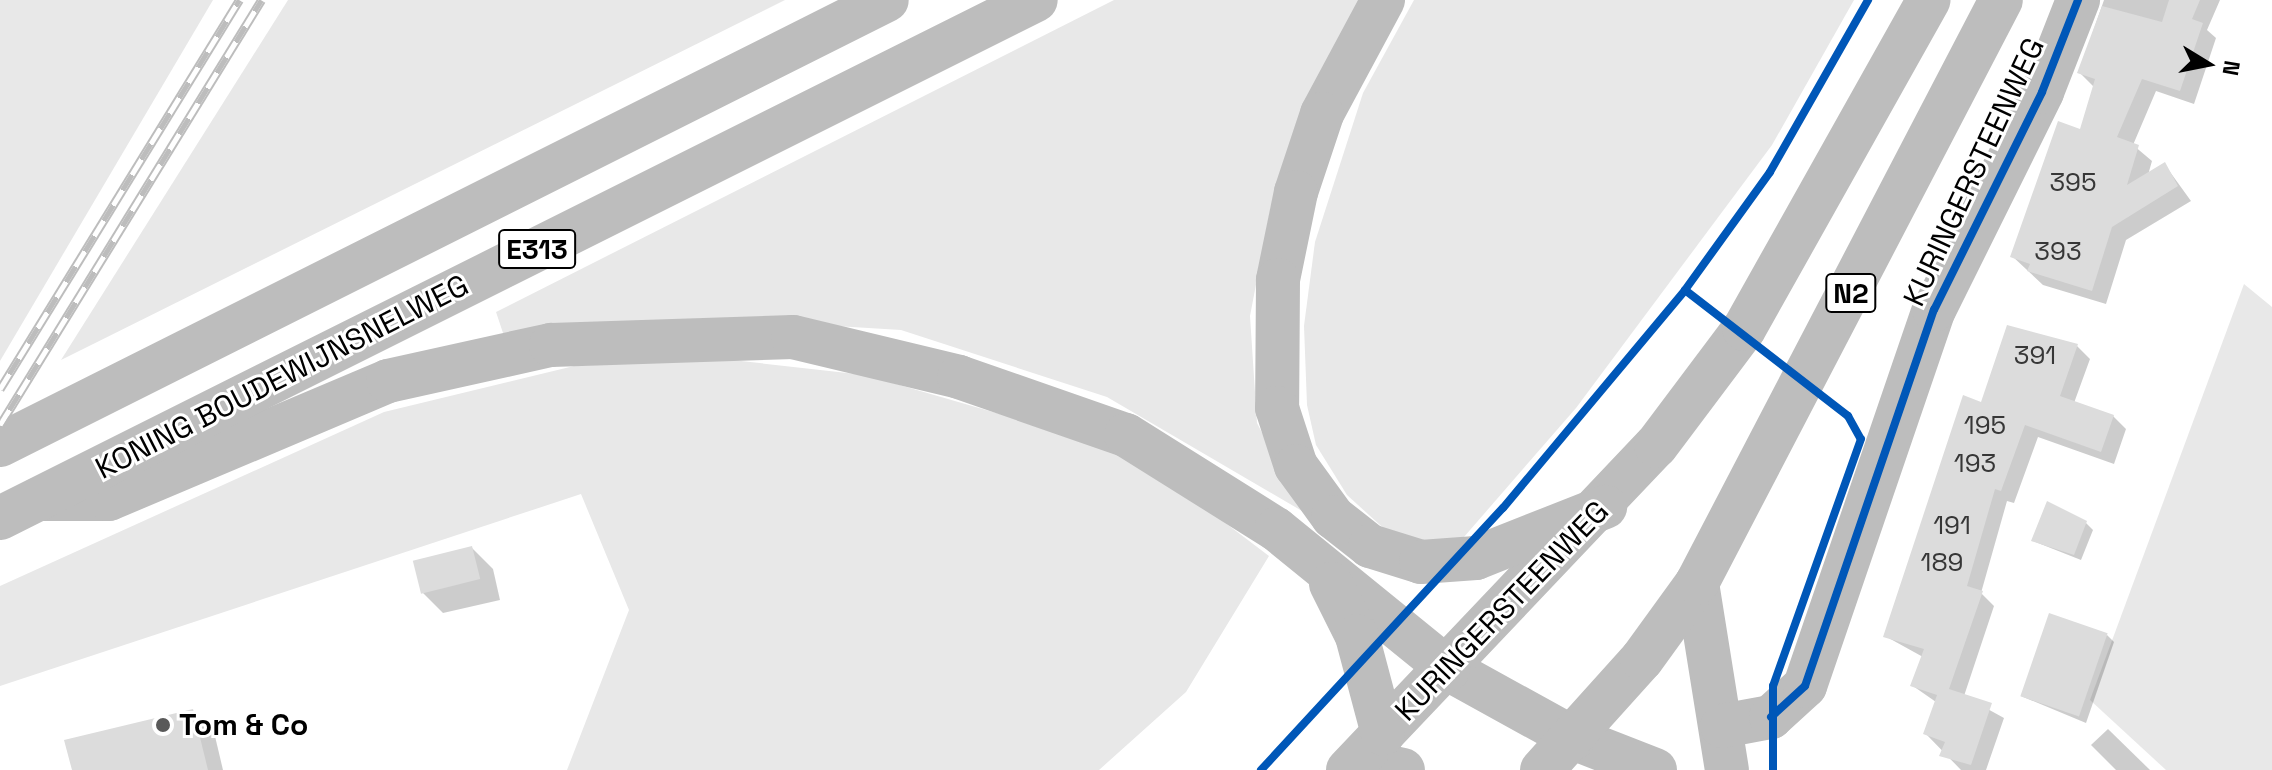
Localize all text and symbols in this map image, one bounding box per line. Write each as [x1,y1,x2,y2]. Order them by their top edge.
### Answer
north arrow [2168,24,2248,104]
street label: KURINGERSTEENWEG [1896,32,2052,312]
text: N [2217,58,2247,78]
house number: 395 [2049,167,2097,199]
road number: E313 [497,225,577,273]
house number: 393 [2034,236,2082,268]
street label: KONING BOUDEWIJNSNELWEG [90,267,474,487]
road number: N2 [1825,269,1877,317]
house number: 391 [2014,340,2056,372]
house number: 195 [1964,410,2006,442]
house number: 193 [1954,448,1996,480]
street label: KURINGERSTEENWEG [1388,494,1616,728]
house number: 191 [1933,510,1971,542]
house number: 189 [1921,547,1963,579]
place label: Tom & Co [179,707,308,743]
marker: Tom & Co [154,716,172,734]

